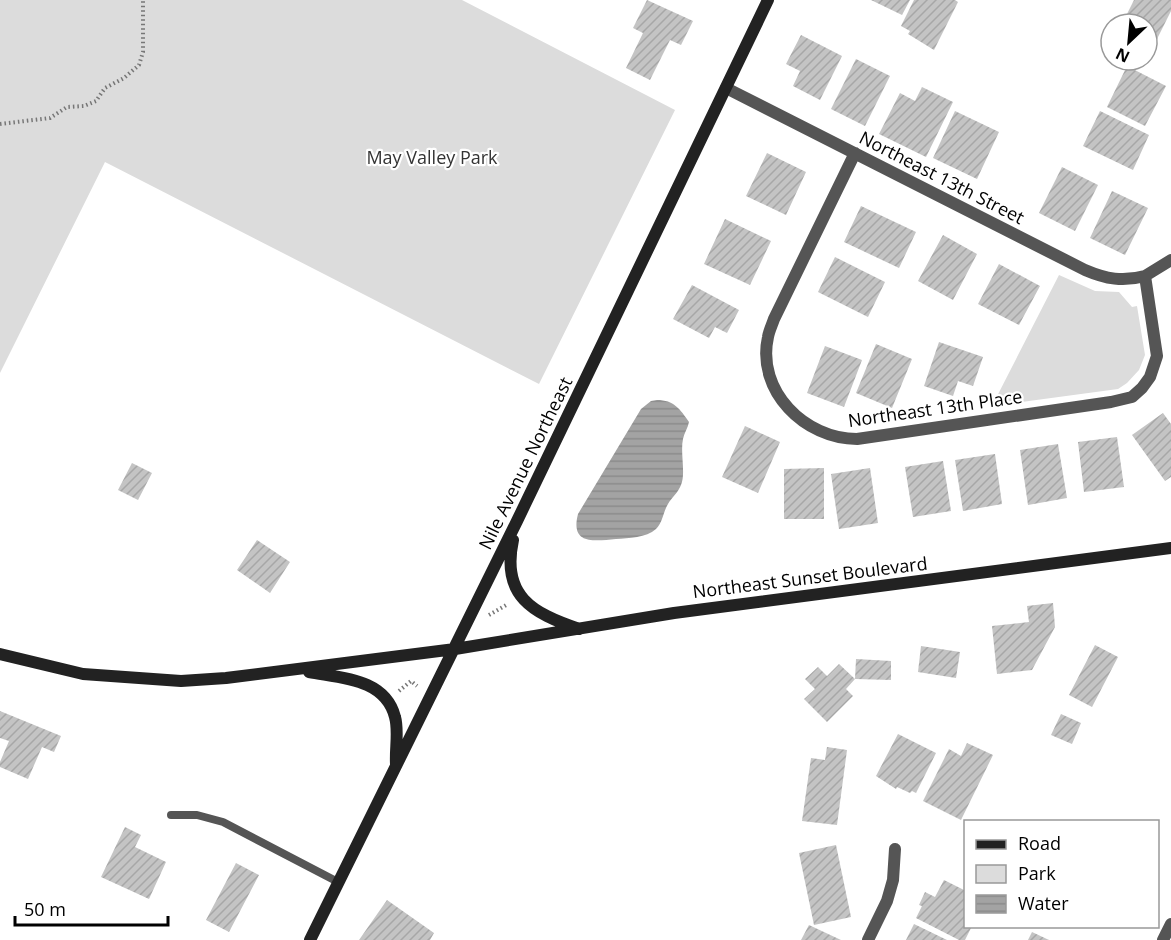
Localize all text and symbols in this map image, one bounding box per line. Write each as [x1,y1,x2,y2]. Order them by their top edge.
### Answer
north arrow [1099,12,1159,72]
text: N [1112,43,1133,68]
street label: Northeast 13th Street [855,125,1029,229]
park label: May Valley Park [366,145,498,169]
street label: Nile Avenue Northeast [473,373,577,553]
street label: Northeast 13th Place [846,384,1024,432]
street label: Northeast Sunset Boulevard [691,551,929,603]
legend [964,820,1159,928]
text: Road [1018,831,1061,855]
text: Park [1018,861,1056,885]
scale bar [15,889,168,927]
text: Water [1018,891,1069,915]
text: 50 m [24,897,66,921]

